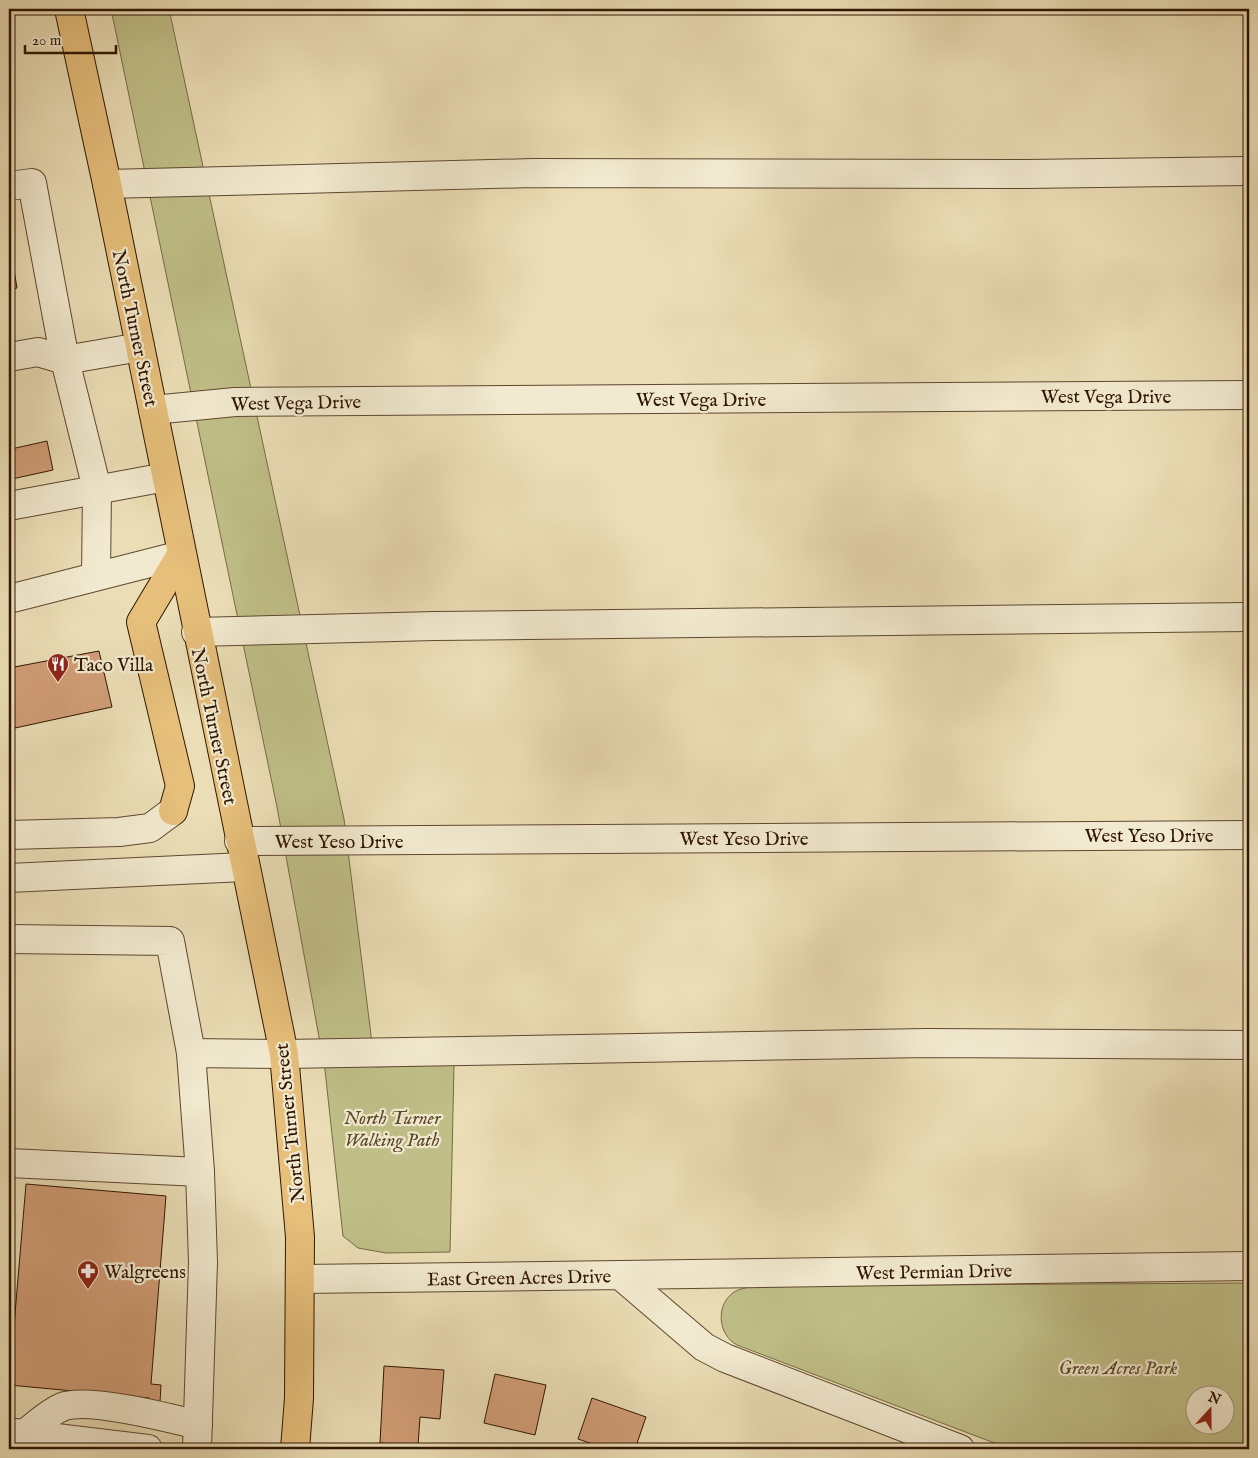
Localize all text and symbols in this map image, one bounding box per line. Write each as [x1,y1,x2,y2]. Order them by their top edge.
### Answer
scale bar [25,22,116,54]
text: 20 m [32,31,62,50]
street label: North Turner Street [106,248,163,410]
street label: West Vega Drive [1041,386,1171,410]
street label: West Vega Drive [636,389,766,413]
street label: West Vega Drive [231,391,362,417]
street label: North Turner Street [185,646,242,808]
restaurant icon: Taco Villa [46,652,70,683]
place label: Taco Villa [74,654,154,678]
street label: West Yeso Drive [1084,825,1214,849]
street label: West Yeso Drive [679,828,809,852]
street label: West Yeso Drive [274,831,404,855]
street label: North Turner Street [271,1041,311,1204]
park label: North Turner Walking Path [344,1107,442,1153]
pharmacy icon: Walgreens [76,1259,100,1290]
street label: West Permian Drive [856,1260,1013,1286]
place label: Walgreens [104,1261,186,1285]
street label: East Green Acres Drive [427,1265,612,1293]
park label: Green Acres Park [1059,1357,1178,1381]
north arrow [1186,1386,1236,1436]
text: N [1204,1388,1223,1409]

